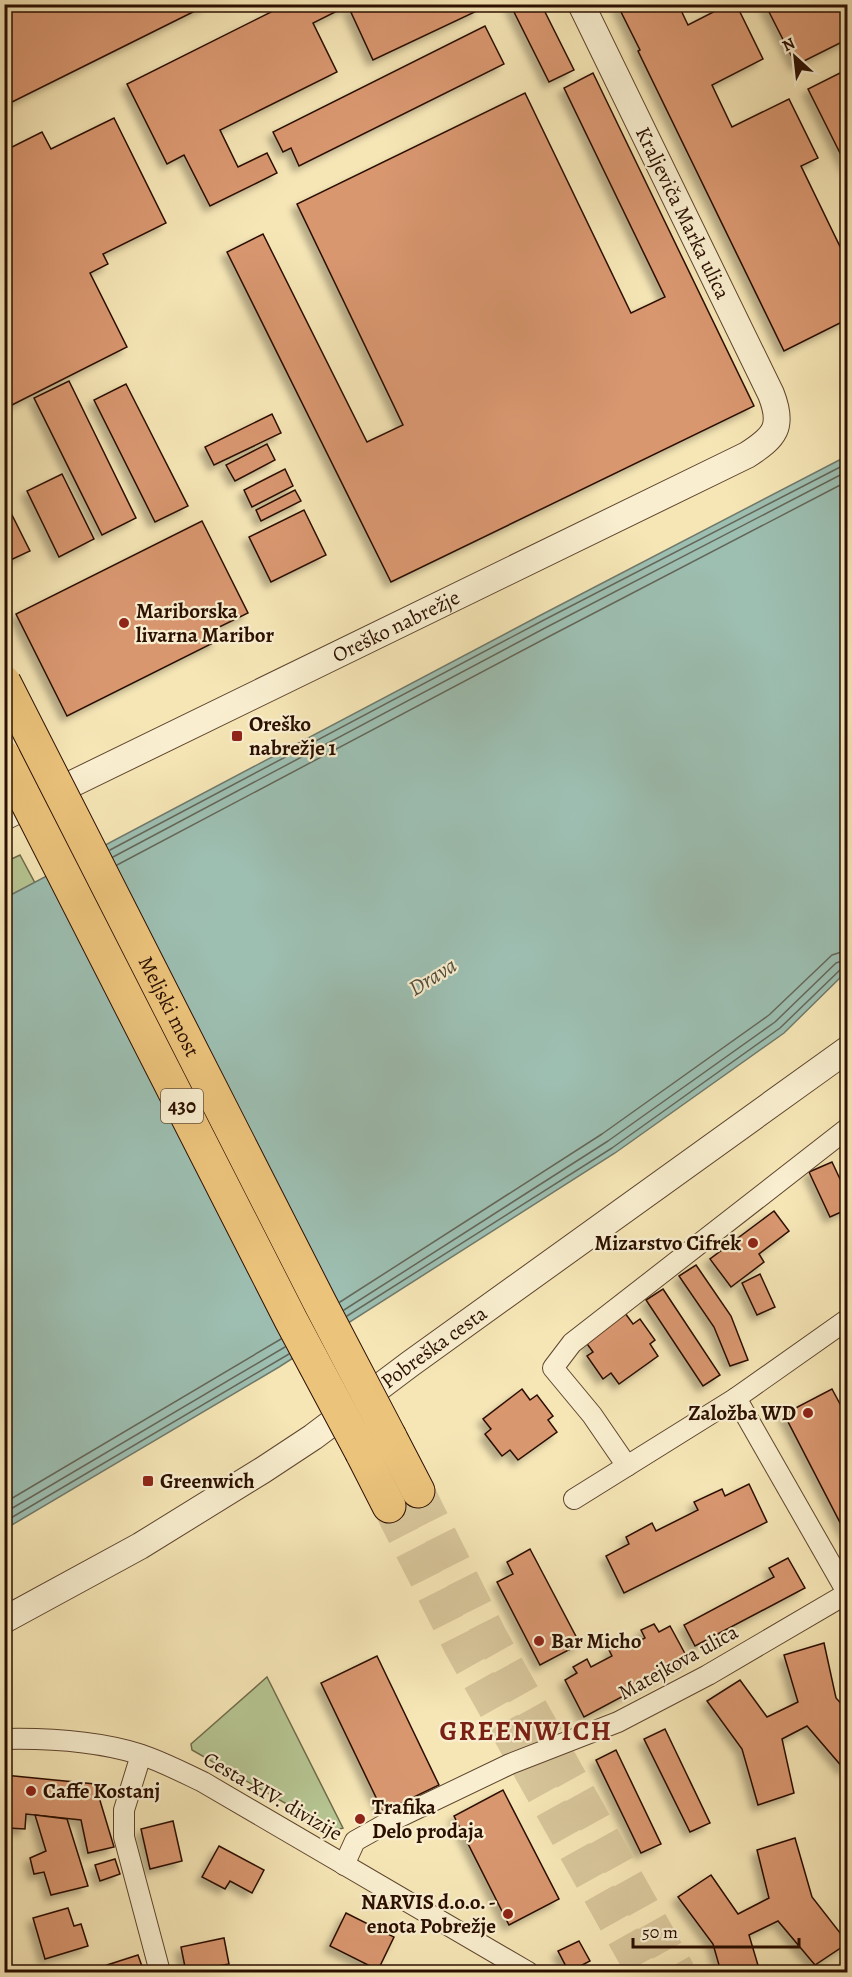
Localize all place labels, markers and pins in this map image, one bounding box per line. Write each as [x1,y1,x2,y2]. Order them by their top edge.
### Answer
place label: Mariborska livarna Maribor [136,597,275,649]
marker: Mariborska livarna Maribor [117,616,131,630]
place label: Oreško nabrežje 1 [249,710,337,762]
marker: Oreško nabrežje 1 [230,729,244,743]
place label: Mizarstvo Cifrek [595,1229,741,1257]
marker: Mizarstvo Cifrek [746,1236,760,1250]
place label: Založba WD [688,1399,796,1427]
marker: Založba WD [801,1406,815,1420]
place label: Greenwich [160,1467,255,1495]
marker: Greenwich [141,1474,155,1488]
place label: Bar Micho [551,1627,642,1655]
marker: Bar Micho [532,1634,546,1648]
place label: Caffe Kostanj [43,1777,160,1805]
marker: Caffe Kostanj [24,1784,38,1798]
place label: Trafika Delo prodaja [372,1793,485,1845]
marker: Trafika Delo prodaja [353,1812,367,1826]
place label: NARVIS d.o.o. - enota Pobrežje [361,1888,496,1940]
marker: NARVIS d.o.o. - enota Pobrežje [501,1907,515,1921]

